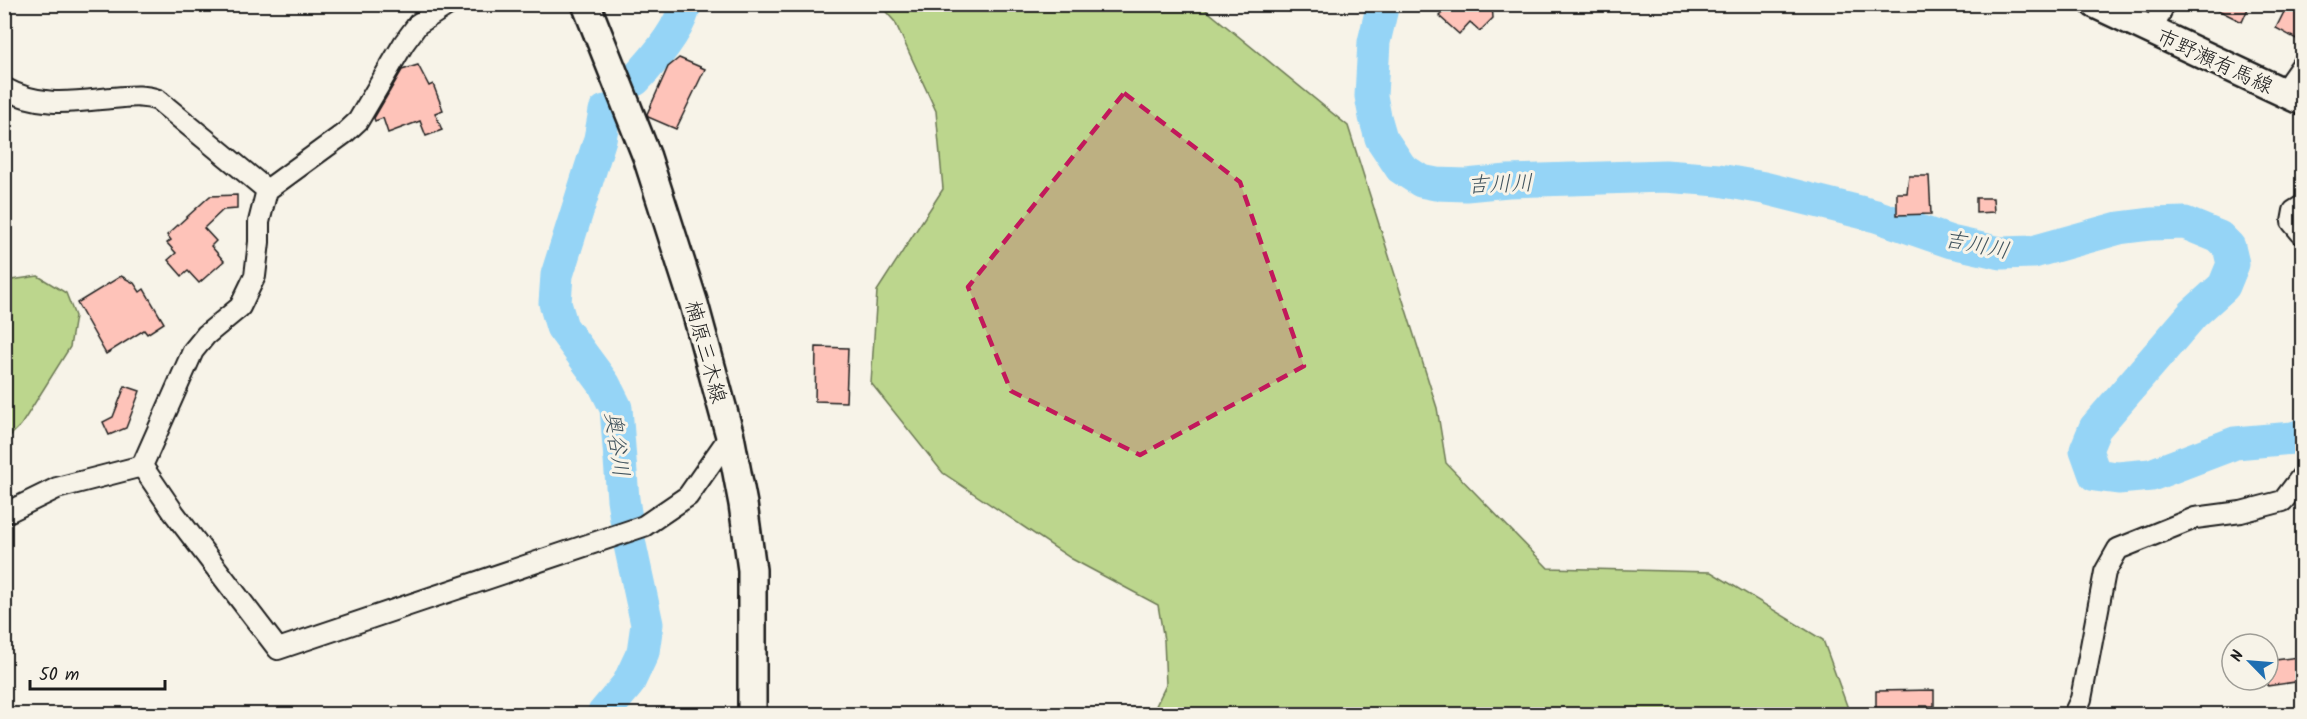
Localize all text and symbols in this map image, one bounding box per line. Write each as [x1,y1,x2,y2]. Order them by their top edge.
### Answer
street label: 市野瀬有馬線 [2150,21,2278,104]
water label: 吉川川 [1466,167,1534,204]
water label: 吉川川 [1941,223,2012,270]
street label: 楠原三木線 [675,297,734,407]
water label: 奥谷川 [594,409,637,479]
north arrow [2220,632,2280,692]
text: N [2224,646,2251,666]
scale bar [30,653,165,691]
text: 50 m [39,661,79,690]

